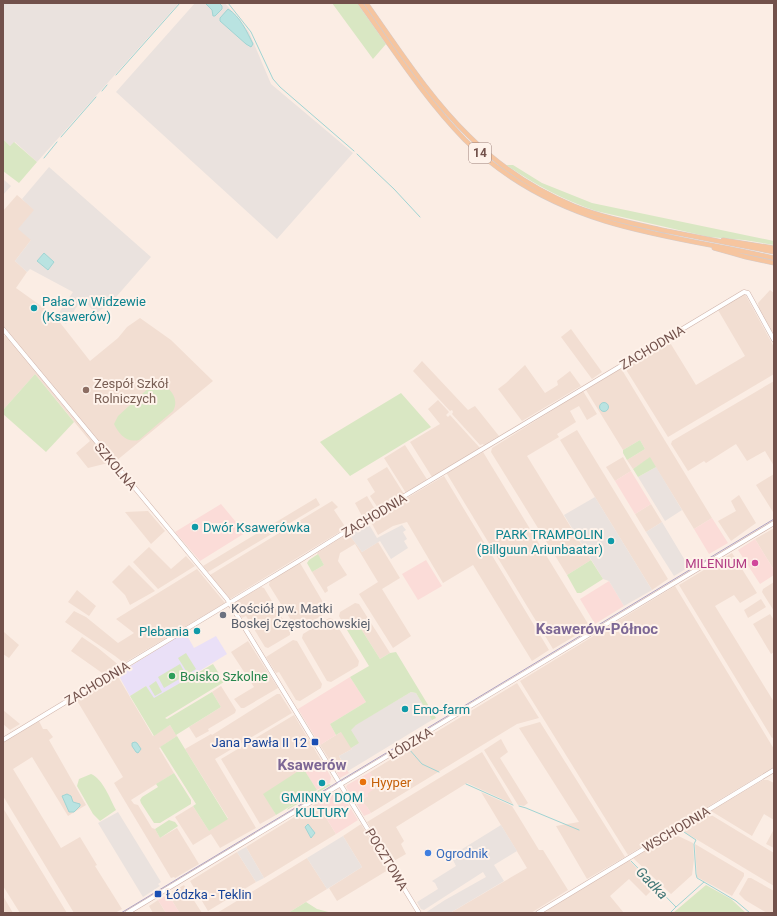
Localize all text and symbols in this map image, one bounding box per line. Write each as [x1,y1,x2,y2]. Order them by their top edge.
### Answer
road number: 14 [469,143,491,163]
place label: Pałac w Widzewie (Ksawerów) [42,294,146,324]
marker: Pałac w Widzewie (Ksawerów) [29,303,39,313]
street label: ZACHODNIA [617,322,688,373]
place label: Zespół Szkół Rolniczych [94,376,169,406]
marker: Zespół Szkół Rolniczych [81,385,91,395]
street label: SZKOLNA [91,440,140,493]
street label: ZACHODNIA [339,490,410,541]
place label: Dwór Ksawerówka [203,520,310,535]
marker: Dwór Ksawerówka [190,522,200,532]
place label: PARK TRAMPOLIN (Billguun Ariunbaatar) [477,527,603,557]
marker: PARK TRAMPOLIN (Billguun Ariunbaatar) [606,536,616,546]
place label: MILENIUM [685,556,747,571]
marker: MILENIUM [750,558,760,568]
place label: Kościół pw. Matki Boskej Częstochowskiej [231,601,370,631]
marker: Kościół pw. Matki Boskej Częstochowskiej [218,610,228,620]
district label: Ksawerów-Północ [536,620,658,638]
place label: Plebania [139,624,189,639]
marker: Plebania [192,626,202,636]
street label: ZACHODNIA [62,658,133,709]
place label: Boisko Szkolne [180,669,268,684]
marker: Boisko Szkolne [167,671,177,681]
place label: Emo-farm [413,702,470,717]
marker: Emo-farm [400,704,410,714]
street label: ŁÓDZKA [385,724,435,762]
place label: Jana Pawła II 12 [212,735,307,750]
marker: Jana Pawła II 12 [310,737,320,747]
district label: Ksawerów [277,756,347,774]
place label: Hyyper [371,775,412,790]
marker: Hyyper [358,777,368,787]
marker: GMINNY DOM KULTURY [317,778,327,788]
place label: GMINNY DOM KULTURY [281,790,363,820]
street label: WSCHODNIA [640,803,713,855]
street label: POCZTOWA [362,826,411,893]
place label: Ogrodnik [436,846,489,861]
marker: Ogrodnik [423,848,433,858]
water label: Gadka [633,864,671,902]
place label: Łódzka - Teklin [166,887,252,902]
marker: Łódzka - Teklin [153,889,163,899]

